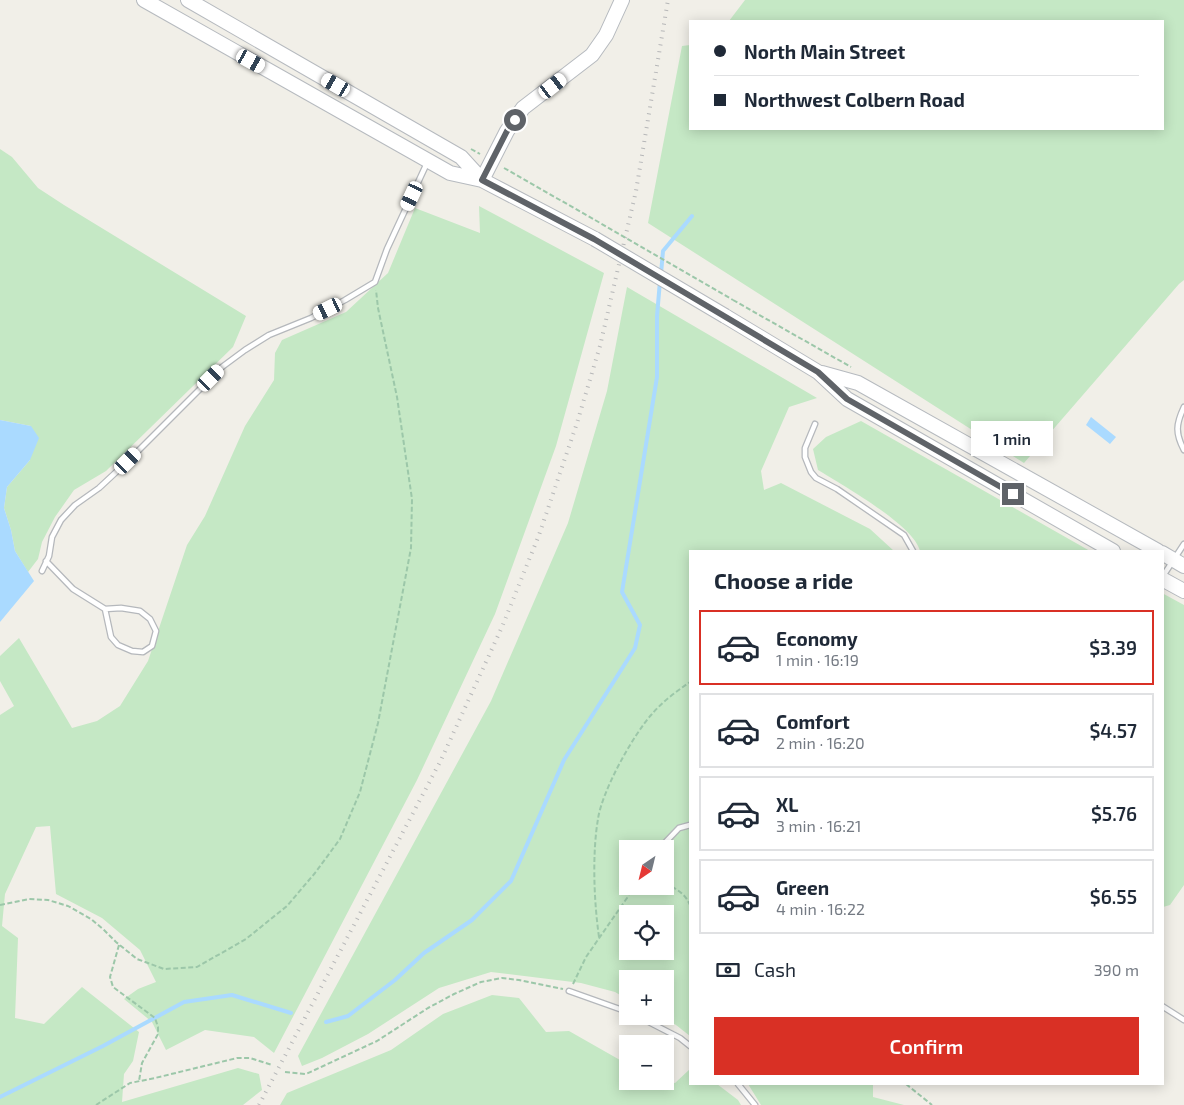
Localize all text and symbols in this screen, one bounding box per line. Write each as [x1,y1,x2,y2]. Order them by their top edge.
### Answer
text: North Main Street [744,40,905,63]
car [234,47,267,75]
car [319,71,352,99]
car [536,71,569,101]
text: Northwest Colbern Road [744,88,965,111]
route start [504,109,526,131]
car [398,179,425,213]
car [311,296,344,322]
car [195,362,226,394]
callout: 1 min [972,422,1054,456]
text: 1 min [993,429,1031,448]
car [112,445,143,477]
route end [1002,483,1024,505]
text: Choose a ride [714,567,853,593]
icon: car [716,625,761,670]
text: Economy [776,627,858,650]
text: $3.39 [1089,636,1137,659]
text: 1 min · 16:19 [776,650,859,669]
icon: car [716,708,761,753]
text: Comfort [776,710,850,733]
text: $4.57 [1089,719,1137,742]
text: 2 min · 16:20 [776,733,865,752]
icon: car [716,791,761,836]
text: XL [776,793,798,816]
text: $5.76 [1091,802,1137,825]
text: 3 min · 16:21 [776,816,861,835]
north arrow [619,840,674,895]
map controls [619,840,674,1090]
icon: car [716,874,761,919]
text: Green [776,876,829,899]
text: $6.55 [1090,885,1137,908]
text: 4 min · 16:22 [776,899,865,918]
button: locate [619,905,674,960]
icon: cash [714,956,742,984]
text: Cash [754,958,796,981]
text: 390 m [1094,960,1139,979]
button: + [619,970,674,1025]
button: Confirm [714,1017,1139,1075]
button: − [619,1035,674,1090]

